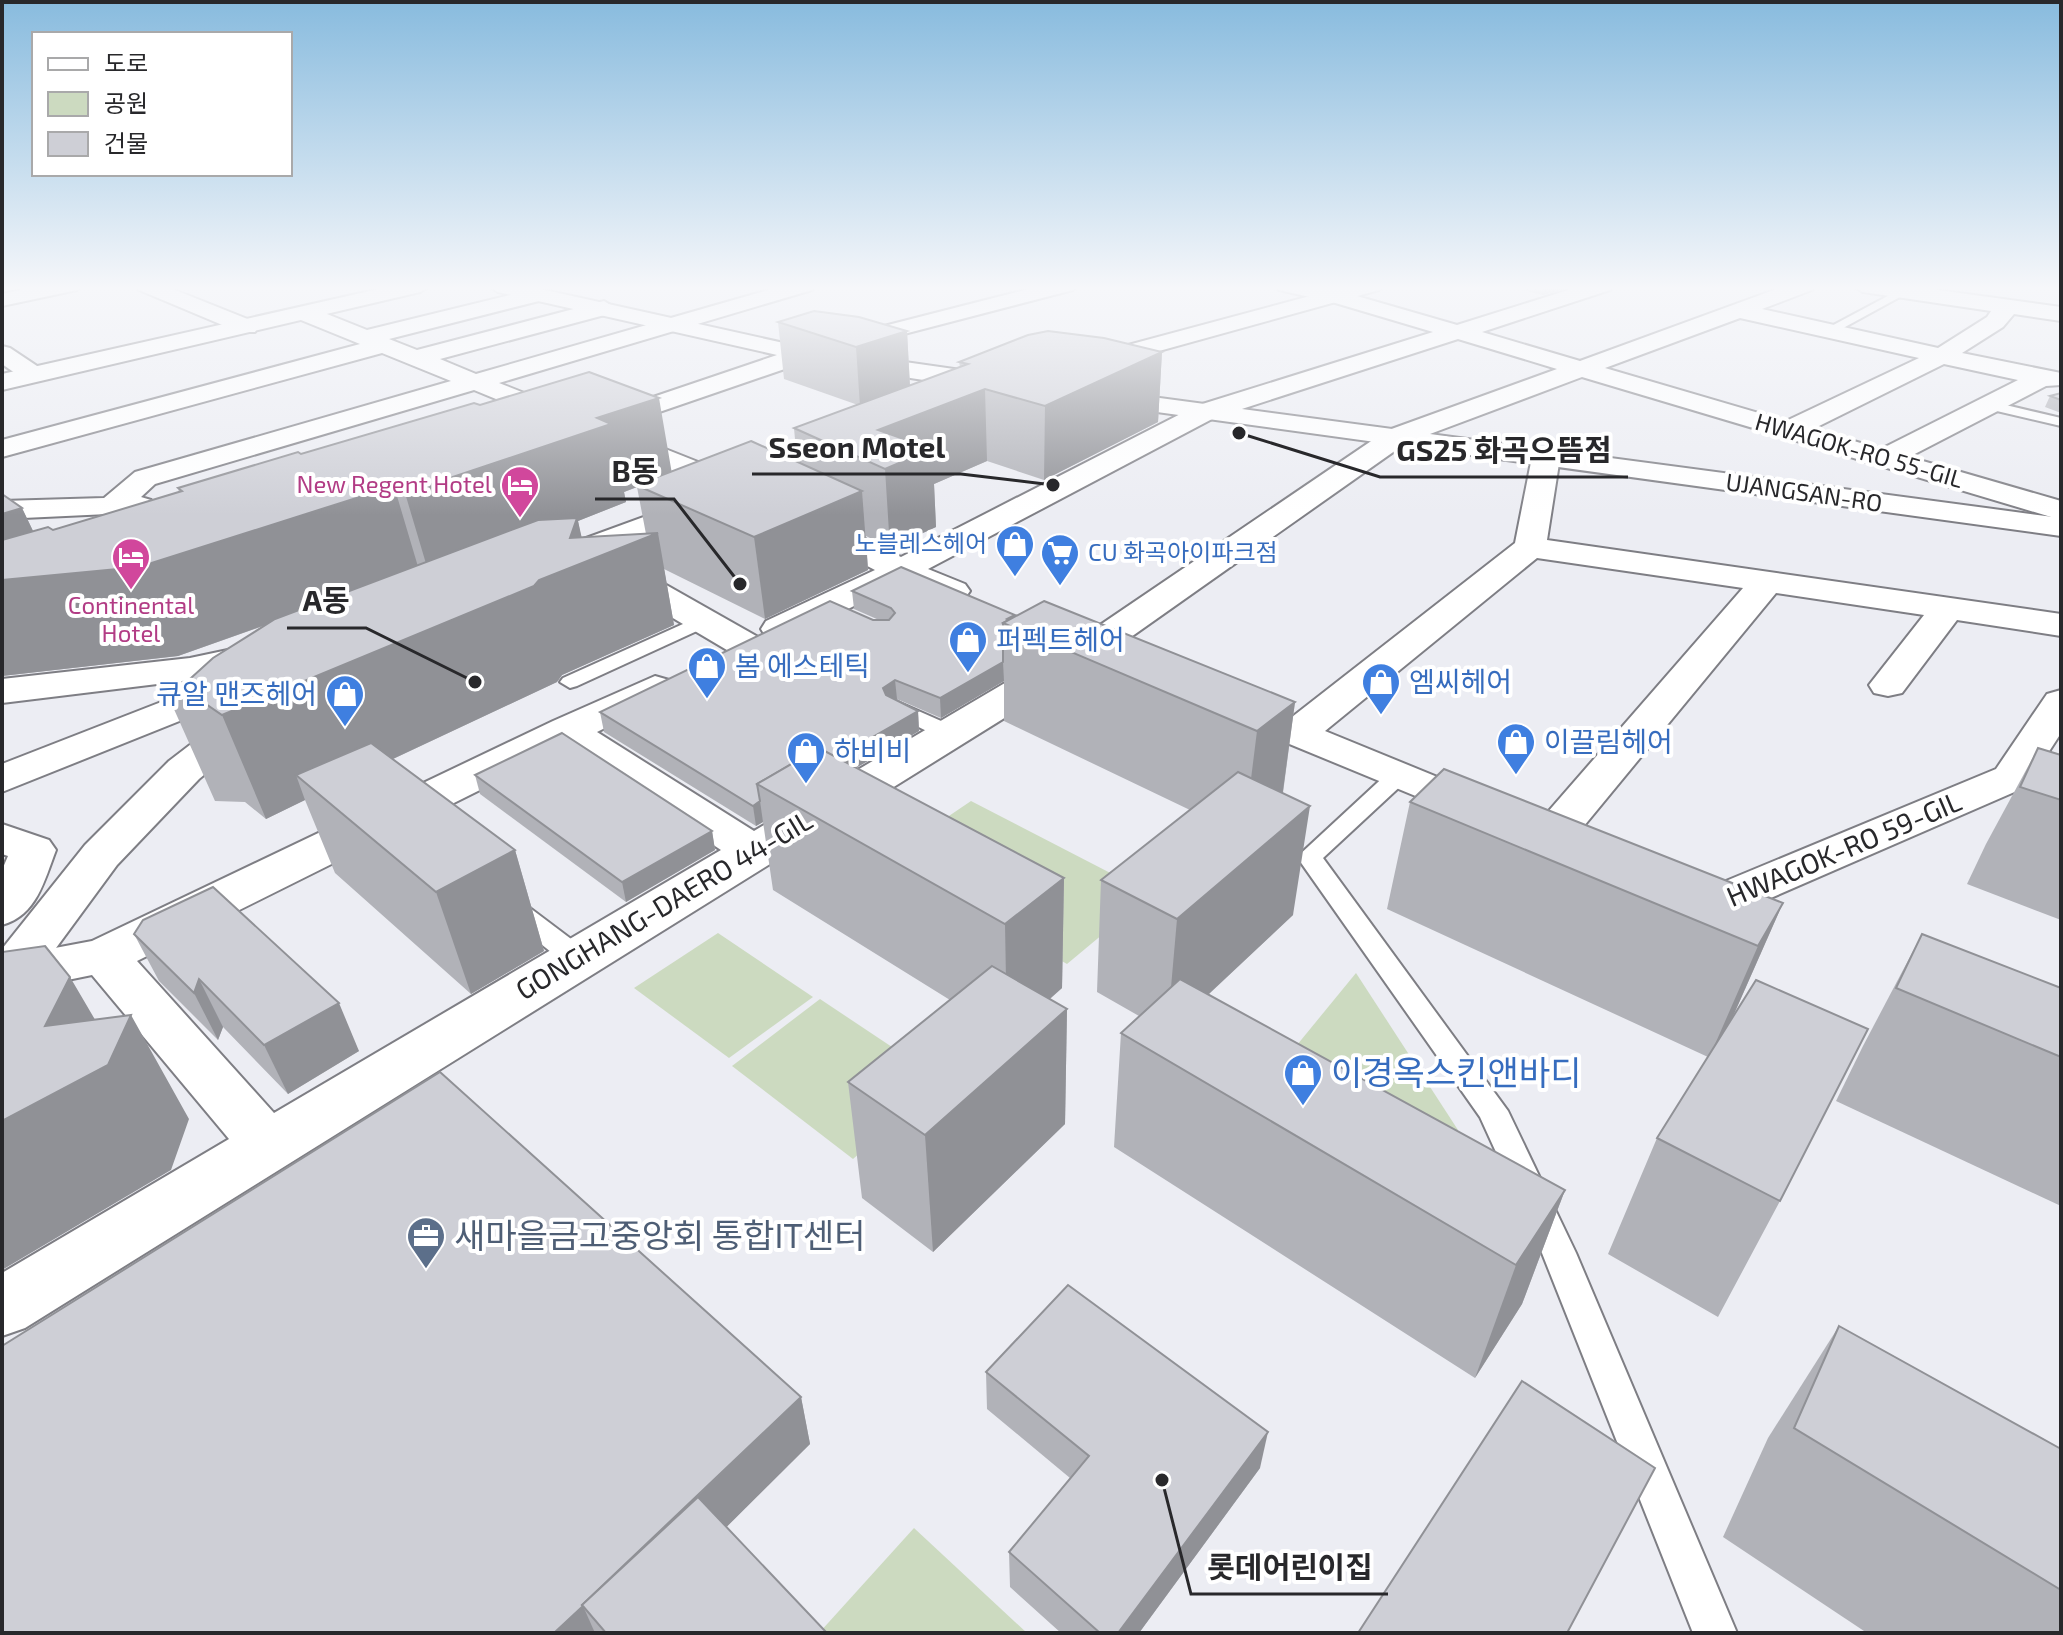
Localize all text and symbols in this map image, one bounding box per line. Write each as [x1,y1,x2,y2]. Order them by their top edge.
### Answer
legend [32,32,292,176]
text: 도로 [104,48,148,77]
text: 공원 [104,88,148,117]
text: 건물 [104,128,148,157]
street label: HWAGOK-RO 55-GIL [1752,406,1967,493]
callout: Sseon Motel [752,420,961,474]
callout: GS25 화곡으뜸점 [1380,423,1628,477]
text: Sseon Motel [769,428,946,464]
text: GS25 화곡으뜸점 [1396,431,1612,467]
callout: B동 [595,445,674,499]
text: B동 [612,452,658,488]
hotel icon: New Regent Hotel [499,464,541,519]
street label: UJANGSAN-RO [1724,466,1884,517]
place label: New Regent Hotel [297,469,492,498]
shop icon: 노블레스헤어 [994,523,1036,578]
place label: 노블레스헤어 [855,528,987,557]
supermarket icon: CU 화곡아이파크점 [1039,532,1081,587]
hotel icon: Continental Hotel [110,536,152,591]
place label: CU 화곡아이파크점 [1088,537,1278,566]
callout: A동 [287,574,366,628]
text: A동 [302,581,350,617]
place label: Continental Hotel [68,590,194,647]
shop icon: 퍼펙트헤어 [947,619,989,674]
place label: 퍼펙트헤어 [996,622,1125,656]
shop icon: 봄 에스테틱 [686,645,728,700]
place label: 봄 에스테틱 [735,648,870,682]
shop icon: 엠씨헤어 [1360,661,1402,716]
place label: 엠씨헤어 [1409,664,1512,698]
shop icon: 큐알 맨즈헤어 [324,673,366,728]
place label: 큐알 맨즈헤어 [156,676,317,710]
shop icon: 이끌림헤어 [1495,721,1537,776]
place label: 이끌림헤어 [1544,724,1673,758]
shop icon: 하비비 [785,730,827,785]
place label: 하비비 [834,733,911,767]
street label: HWAGOK-RO 59-GIL [1721,783,1966,913]
street label: GONGHANG-DAERO 44-GIL [509,802,818,1006]
place label: 이경옥스킨앤바디 [1331,1051,1581,1092]
shop icon: 이경옥스킨앤바디 [1282,1052,1324,1107]
place label: 새마을금고중앙회 통합IT센터 [454,1214,866,1255]
office icon: 새마을금고중앙회 통합IT센터 [405,1215,447,1270]
callout: 롯데어린이집 [1191,1540,1388,1594]
text: 롯데어린이집 [1207,1548,1373,1584]

